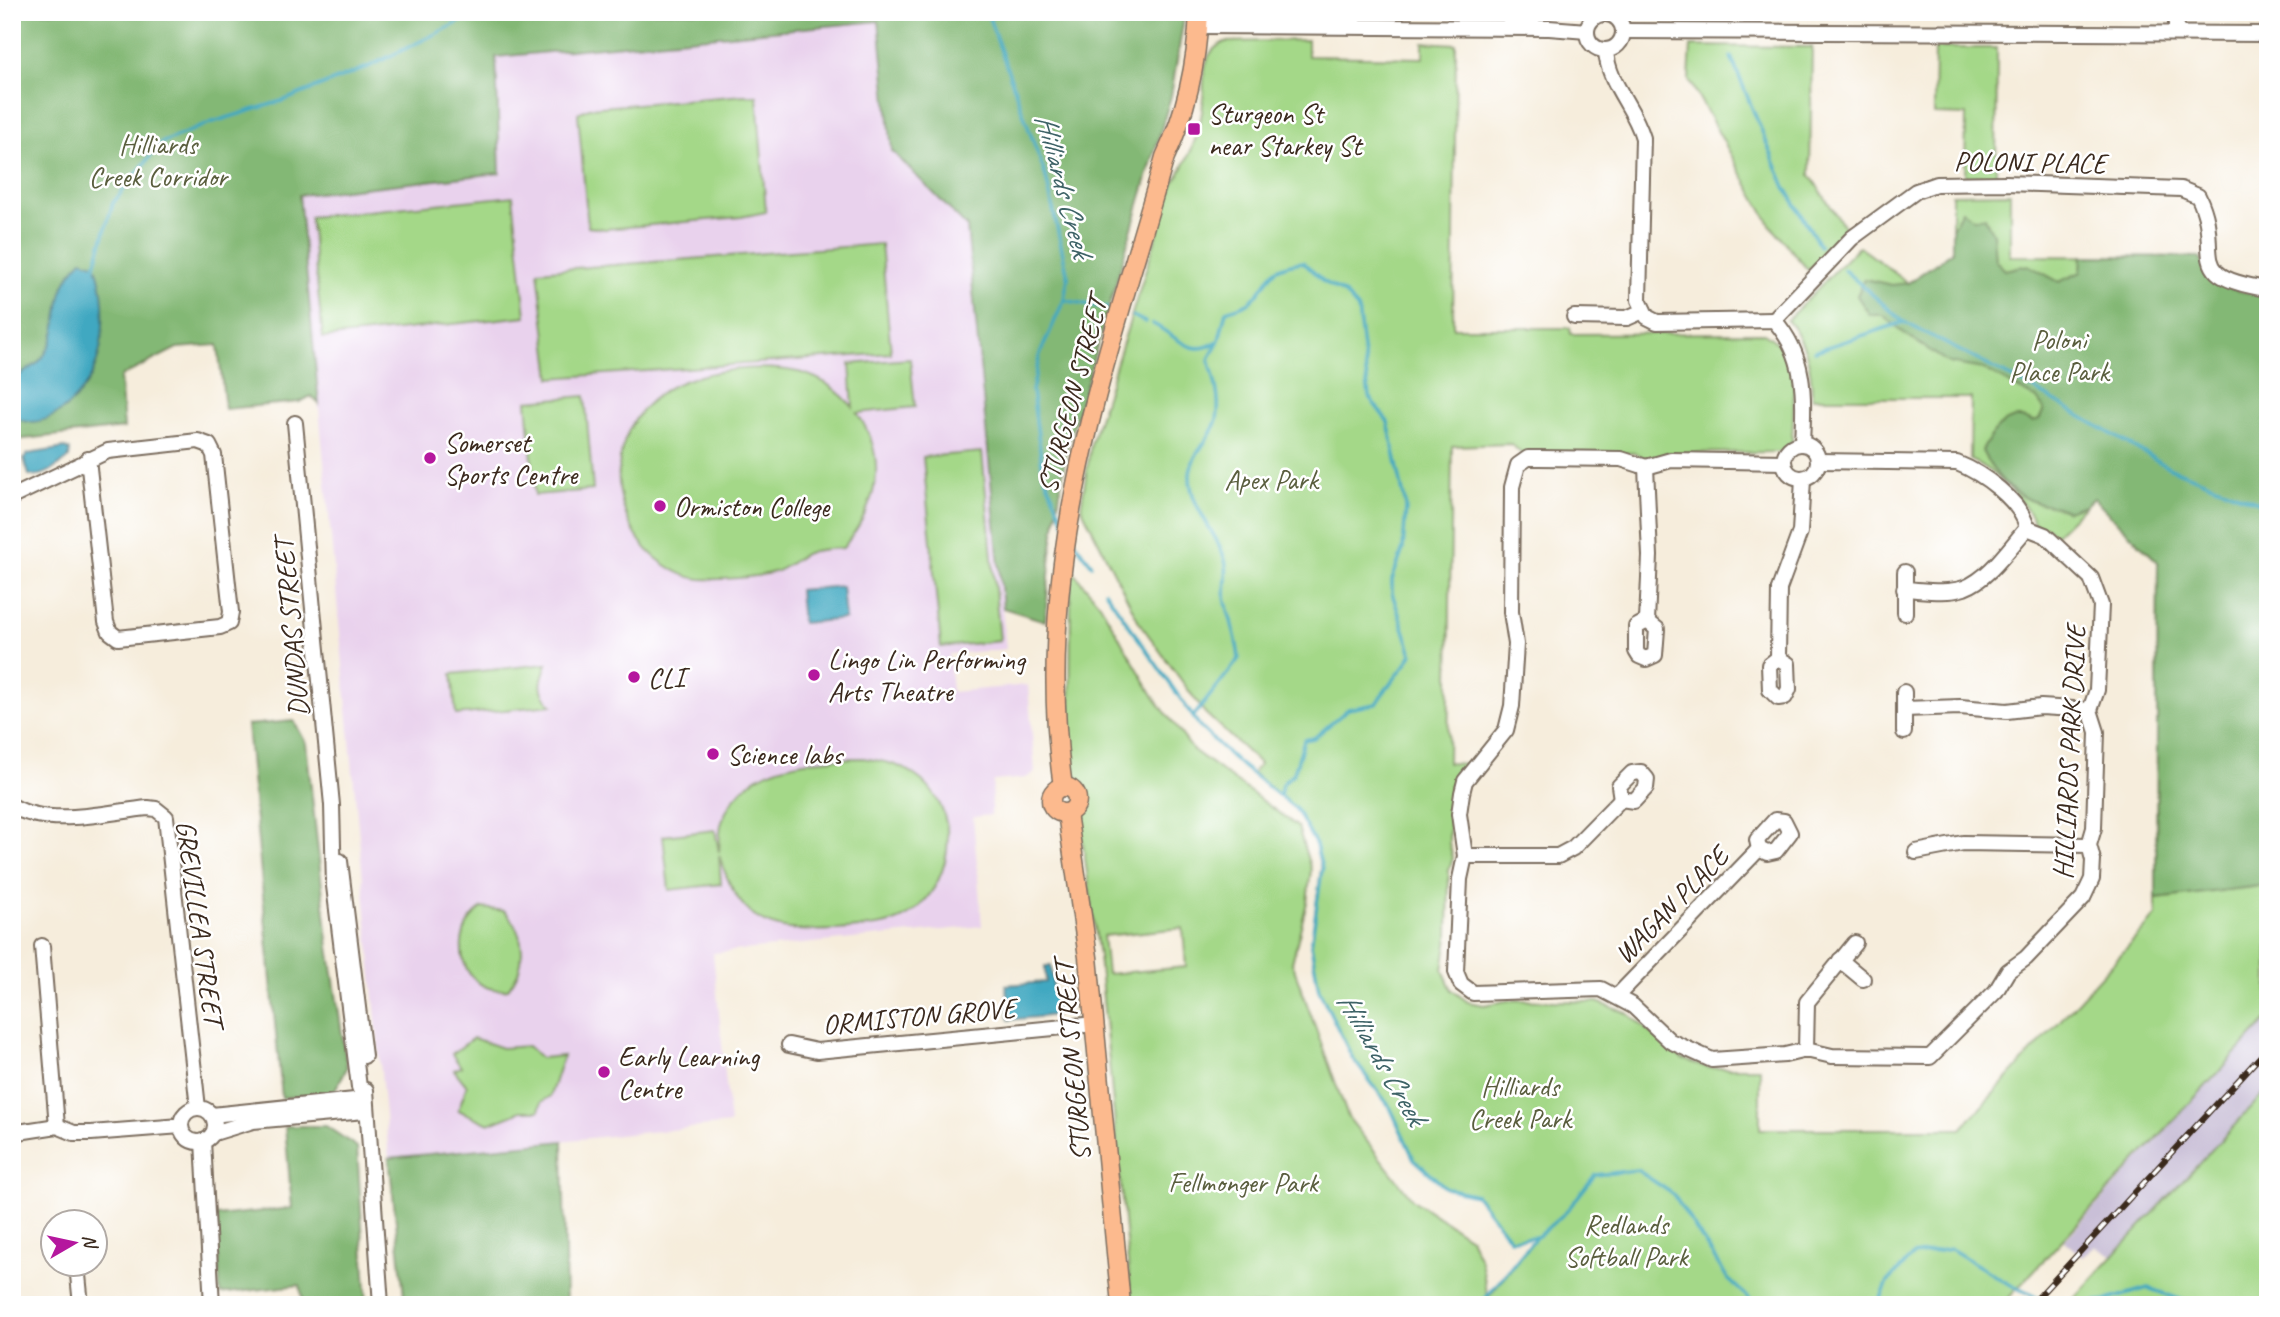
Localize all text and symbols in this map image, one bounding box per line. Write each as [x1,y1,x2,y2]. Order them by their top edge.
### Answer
place label: Sturgeon St near Starkey St [1208,96,1364,163]
water label: Hilliards Creek [1027,109,1103,265]
marker: Sturgeon St near Starkey St [1186,121,1202,137]
park label: Hilliards Creek Corridor [89,127,229,194]
street label: POLONI PLACE [1954,143,2110,181]
street label: STURGEON STREET [1029,287,1117,496]
park label: Poloni Place Park [2009,322,2112,389]
place label: Somerset Sports Centre [444,425,579,492]
marker: Somerset Sports Centre [422,450,438,466]
park label: Apex Park [1224,462,1320,497]
place label: Ormiston College [674,489,831,524]
marker: Ormiston College [652,498,668,514]
street label: DUNDAS STREET [265,531,316,718]
street label: HILLIARDS PARK DRIVE [2045,620,2093,880]
place label: Lingo Lin Performing Arts Theatre [828,642,1027,709]
place label: CLI [648,660,690,695]
marker: Lingo Lin Performing Arts Theatre [806,667,822,683]
marker: CLI [626,669,642,685]
place label: Science labs [727,737,844,772]
marker: Science labs [705,746,721,762]
street label: GREVILLEA STREET [168,818,233,1035]
street label: WAGAN PLACE [1607,837,1738,971]
street label: STURGEON STREET [1045,952,1098,1163]
water label: Hilliards Creek [1329,985,1438,1135]
street label: ORMISTON GROVE [821,990,1021,1042]
place label: Early Learning Centre [618,1039,760,1106]
marker: Early Learning Centre [596,1064,612,1080]
park label: Hilliards Creek Park [1469,1069,1574,1136]
park label: Fellmonger Park [1168,1165,1320,1200]
park label: Redlands Softball Park [1565,1207,1689,1274]
north arrow [38,1208,108,1278]
text: N [77,1233,103,1251]

